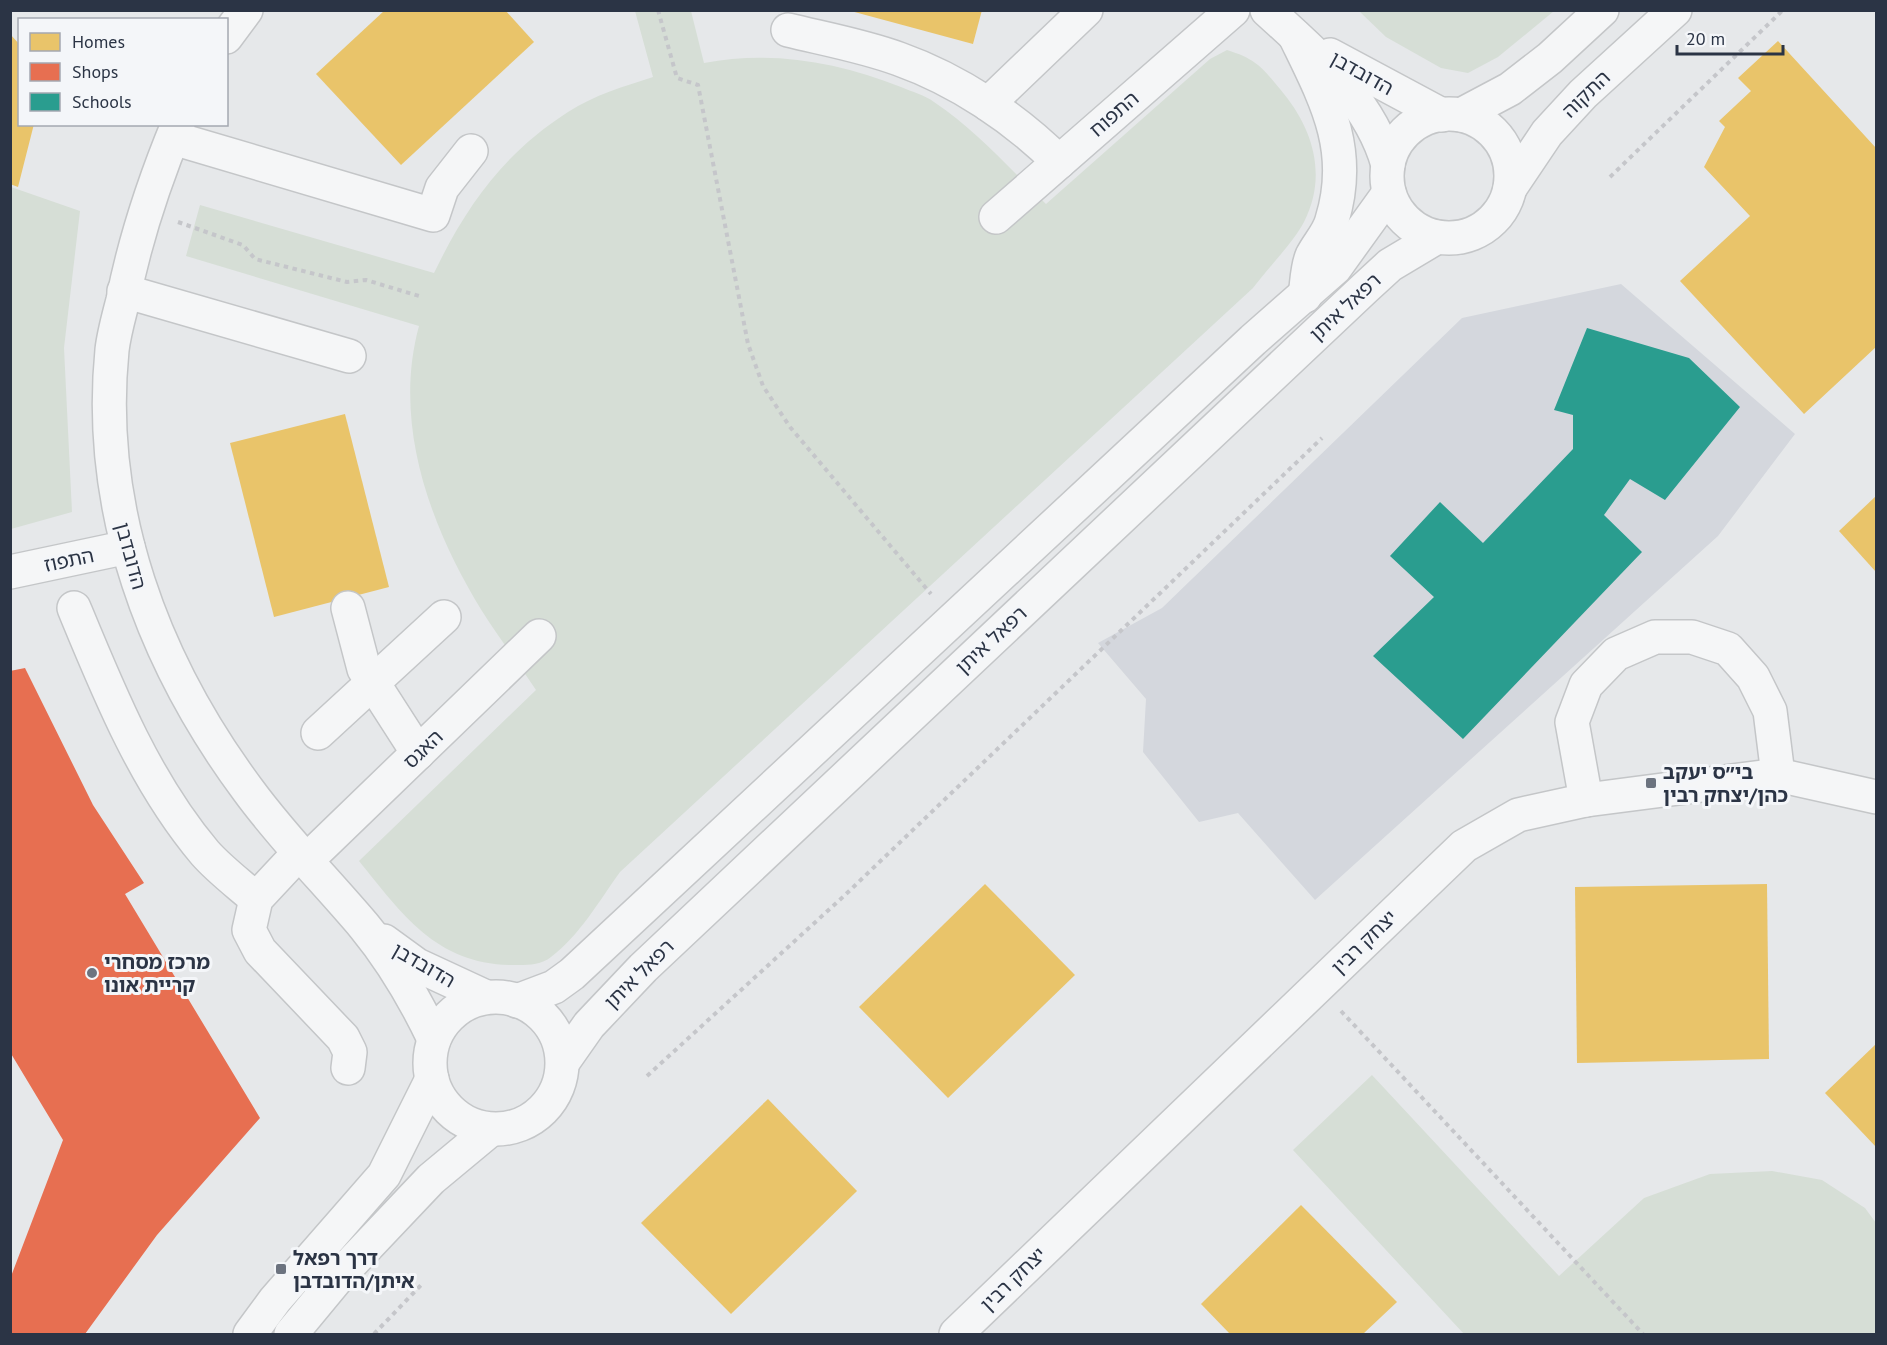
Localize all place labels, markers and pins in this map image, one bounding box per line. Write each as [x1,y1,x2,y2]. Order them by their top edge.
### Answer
place label: בי״ס יעקב כהן/יצחק רבין [1663,759,1788,808]
marker: בי״ס יעקב כהן/יצחק רבין [1644,776,1658,790]
place label: מרכז מסחרי קריית אונו [104,949,210,998]
marker: מרכז מסחרי קריית אונו [85,966,99,980]
place label: דרך רפאל איתן/הדובדבן [293,1245,415,1294]
marker: דרך רפאל איתן/הדובדבן [274,1262,288,1276]

